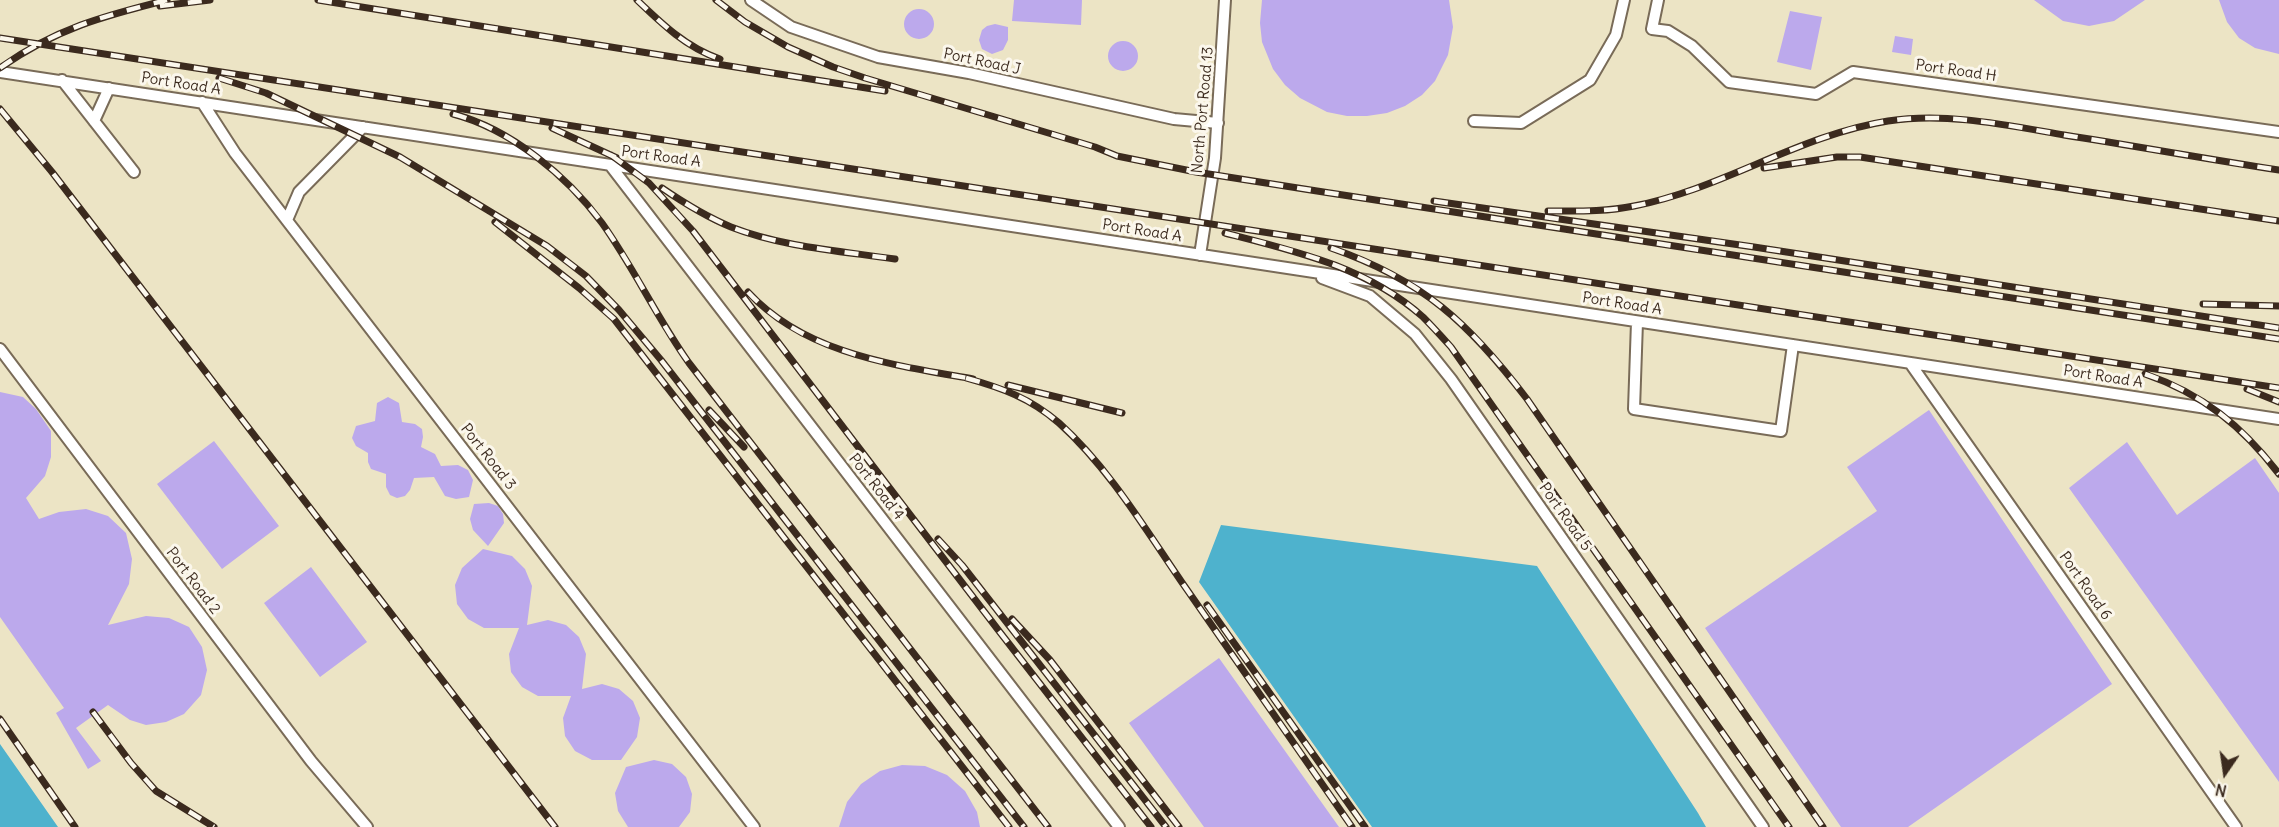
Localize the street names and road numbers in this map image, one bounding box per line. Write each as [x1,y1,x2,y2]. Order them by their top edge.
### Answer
street label: Port Road J [942,45,1022,79]
street label: North Port Road 13 [1188,46,1218,174]
street label: Port Road H [1914,56,1998,86]
street label: Port Road A [140,69,222,99]
street label: Port Road A [620,143,702,171]
street label: Port Road A [1101,216,1183,246]
street label: Port Road A [1581,289,1663,319]
street label: Port Road A [2062,362,2144,392]
street label: Port Road 3 [457,420,519,494]
street label: Port Road 4 [845,450,907,524]
street label: Port Road 5 [1535,479,1595,555]
street label: Port Road 2 [162,544,224,618]
street label: Port Road 6 [2055,548,2115,624]

